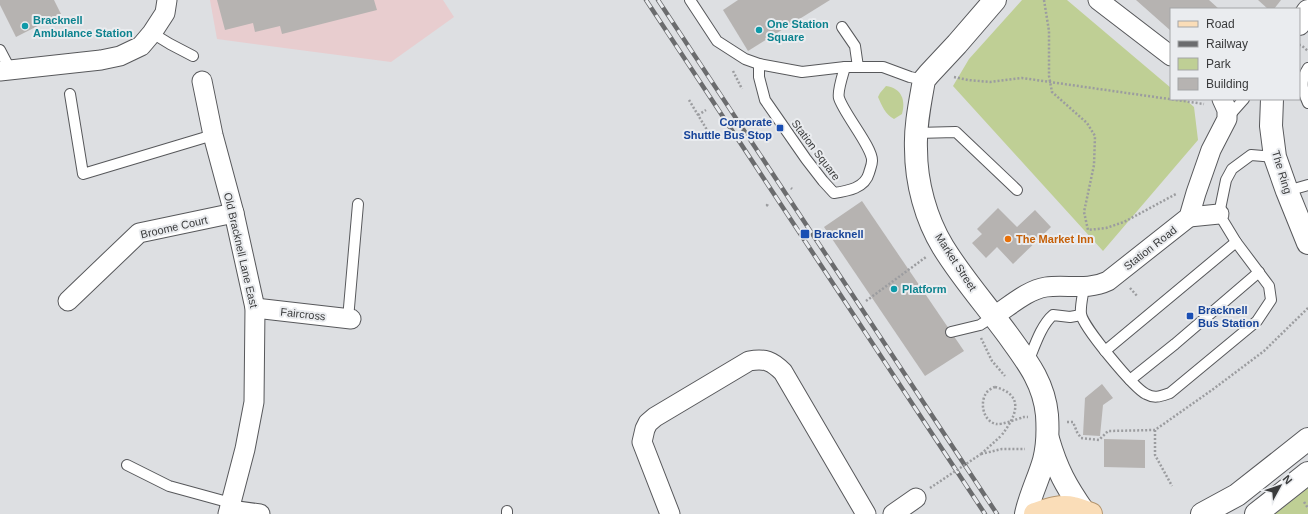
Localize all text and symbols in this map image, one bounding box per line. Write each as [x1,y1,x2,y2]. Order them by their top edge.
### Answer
legend [1170,8,1300,100]
place label: Bracknell Ambulance Station [33,14,133,39]
text: Road [1206,17,1235,31]
place label: One Station Square [767,18,829,43]
marker: Bracknell Ambulance Station [20,21,30,31]
marker: One Station Square [754,25,764,35]
text: Railway [1206,37,1248,51]
text: Park [1206,57,1232,71]
text: Building [1206,77,1249,91]
place label: Corporate Shuttle Bus Stop [683,116,772,141]
street label: Station Square [789,117,843,183]
marker: Corporate Shuttle Bus Stop [775,123,785,133]
street label: The Ring [1270,149,1294,195]
street label: Old Bracknell Lane East [222,191,260,309]
street label: Broome Court [139,213,209,241]
street label: Station Road [1121,224,1179,272]
marker: Bracknell [799,228,811,240]
place label: Bracknell [814,228,864,240]
street label: Market Street [933,231,979,293]
place label: The Market Inn [1016,233,1094,245]
marker: The Market Inn [1003,234,1013,244]
place label: Platform [902,283,947,295]
marker: Platform [889,284,899,294]
place label: Bracknell Bus Station [1198,304,1259,329]
street label: Faircross [280,306,327,322]
marker: Bracknell Bus Station [1185,311,1195,321]
north arrow [1260,466,1300,506]
text: N [1281,473,1295,487]

